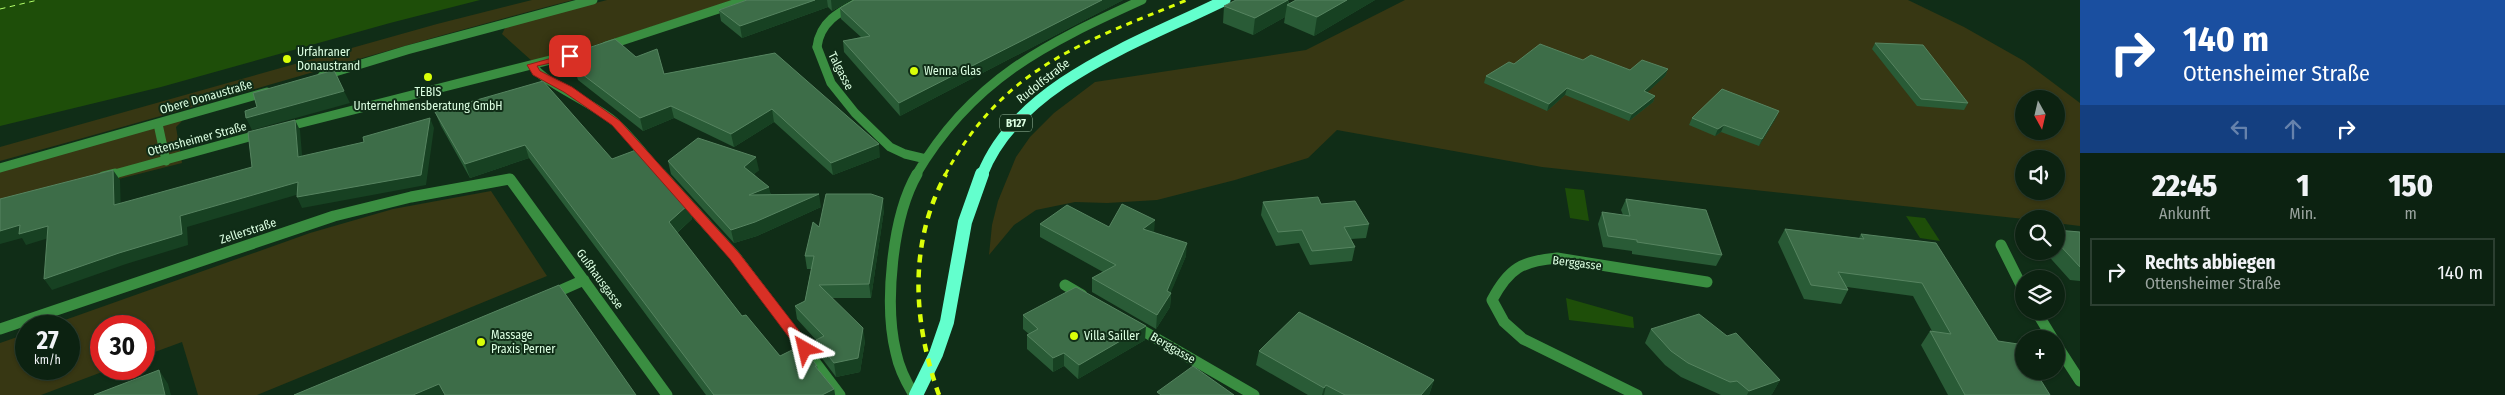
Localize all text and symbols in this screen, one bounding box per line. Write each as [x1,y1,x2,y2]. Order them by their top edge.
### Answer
text: 140 m [2183,18,2269,60]
icon: right [2100,20,2165,85]
pin [549,35,591,77]
icon: arrive [556,42,584,70]
place label: Urfahraner Donaustrand [297,45,360,73]
street label: Talgasse [825,49,857,93]
marker: Urfahraner Donaustrand [281,53,293,65]
street label: Rudolfstraße [1014,56,1072,106]
text: Ottensheimer Straße [2183,60,2370,87]
place label: Wenna Glas [924,64,981,78]
marker: Wenna Glas [908,65,920,77]
marker: TEBIS Unternehmensberatung GmbH [422,71,434,83]
street label: Obere Donaustraße [158,77,254,117]
place label: TEBIS Unternehmensberatung GmbH [353,85,503,113]
north arrow [2015,90,2065,140]
map controls [2015,90,2065,380]
road number: B127 [1000,115,1032,132]
icon: left [2226,115,2254,143]
icon: ahead [2279,115,2307,143]
icon: right [2332,115,2360,143]
street label: Ottensheimer Straße [146,119,248,159]
button: sound [2015,150,2065,200]
text: 22:45 [2152,168,2217,204]
text: 1 [2296,168,2309,204]
text: 150 [2388,168,2433,204]
text: Ankunft [2159,204,2210,223]
text: Min. [2289,204,2317,223]
text: m [2405,204,2417,223]
button: search [2015,210,2065,260]
street label: Zellerstraße [218,215,278,247]
street label: Gußhausgasse [574,246,626,312]
text: Rechts abbiegen [2145,251,2275,274]
street label: Berggasse [1552,253,1602,273]
icon: right [2102,258,2130,286]
text: 140 m [2437,261,2483,284]
button: layers [2015,270,2065,320]
text: Ottensheimer Straße [2145,274,2281,293]
speed limit sign: 30 [90,315,155,380]
position arrow [778,322,830,374]
text: 27 [36,326,59,356]
place label: Massage Praxis Perner [491,328,556,356]
place label: Villa Sailler [1084,329,1140,343]
marker: Villa Sailler [1068,330,1080,342]
street label: Berggasse [1148,330,1198,366]
button: + [2015,330,2065,380]
marker: Massage Praxis Perner [475,336,487,348]
text: km/h [34,353,61,367]

